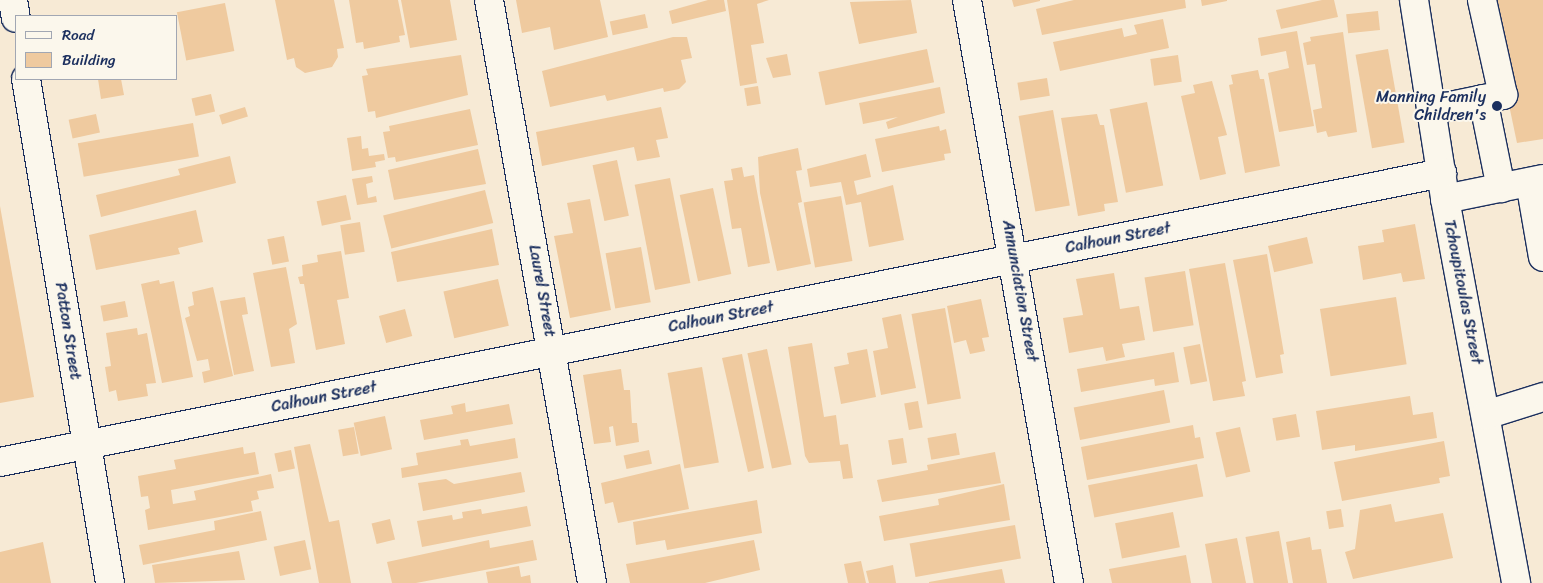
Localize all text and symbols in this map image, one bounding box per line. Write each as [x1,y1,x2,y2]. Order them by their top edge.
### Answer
legend [15,15,178,80]
text: Road [62,22,94,48]
text: Building [62,47,116,73]
place label: Manning Family Children's [1376,87,1486,125]
marker: Manning Family Children's [1490,99,1504,113]
street label: Annunciation Street [998,218,1042,364]
street label: Calhoun Street [1064,218,1172,258]
street label: Tchoupitoulas Street [1440,218,1486,366]
street label: Laurel Street [524,243,560,339]
street label: Patton Street [51,281,85,381]
street label: Calhoun Street [667,297,775,337]
street label: Calhoun Street [270,377,378,417]

